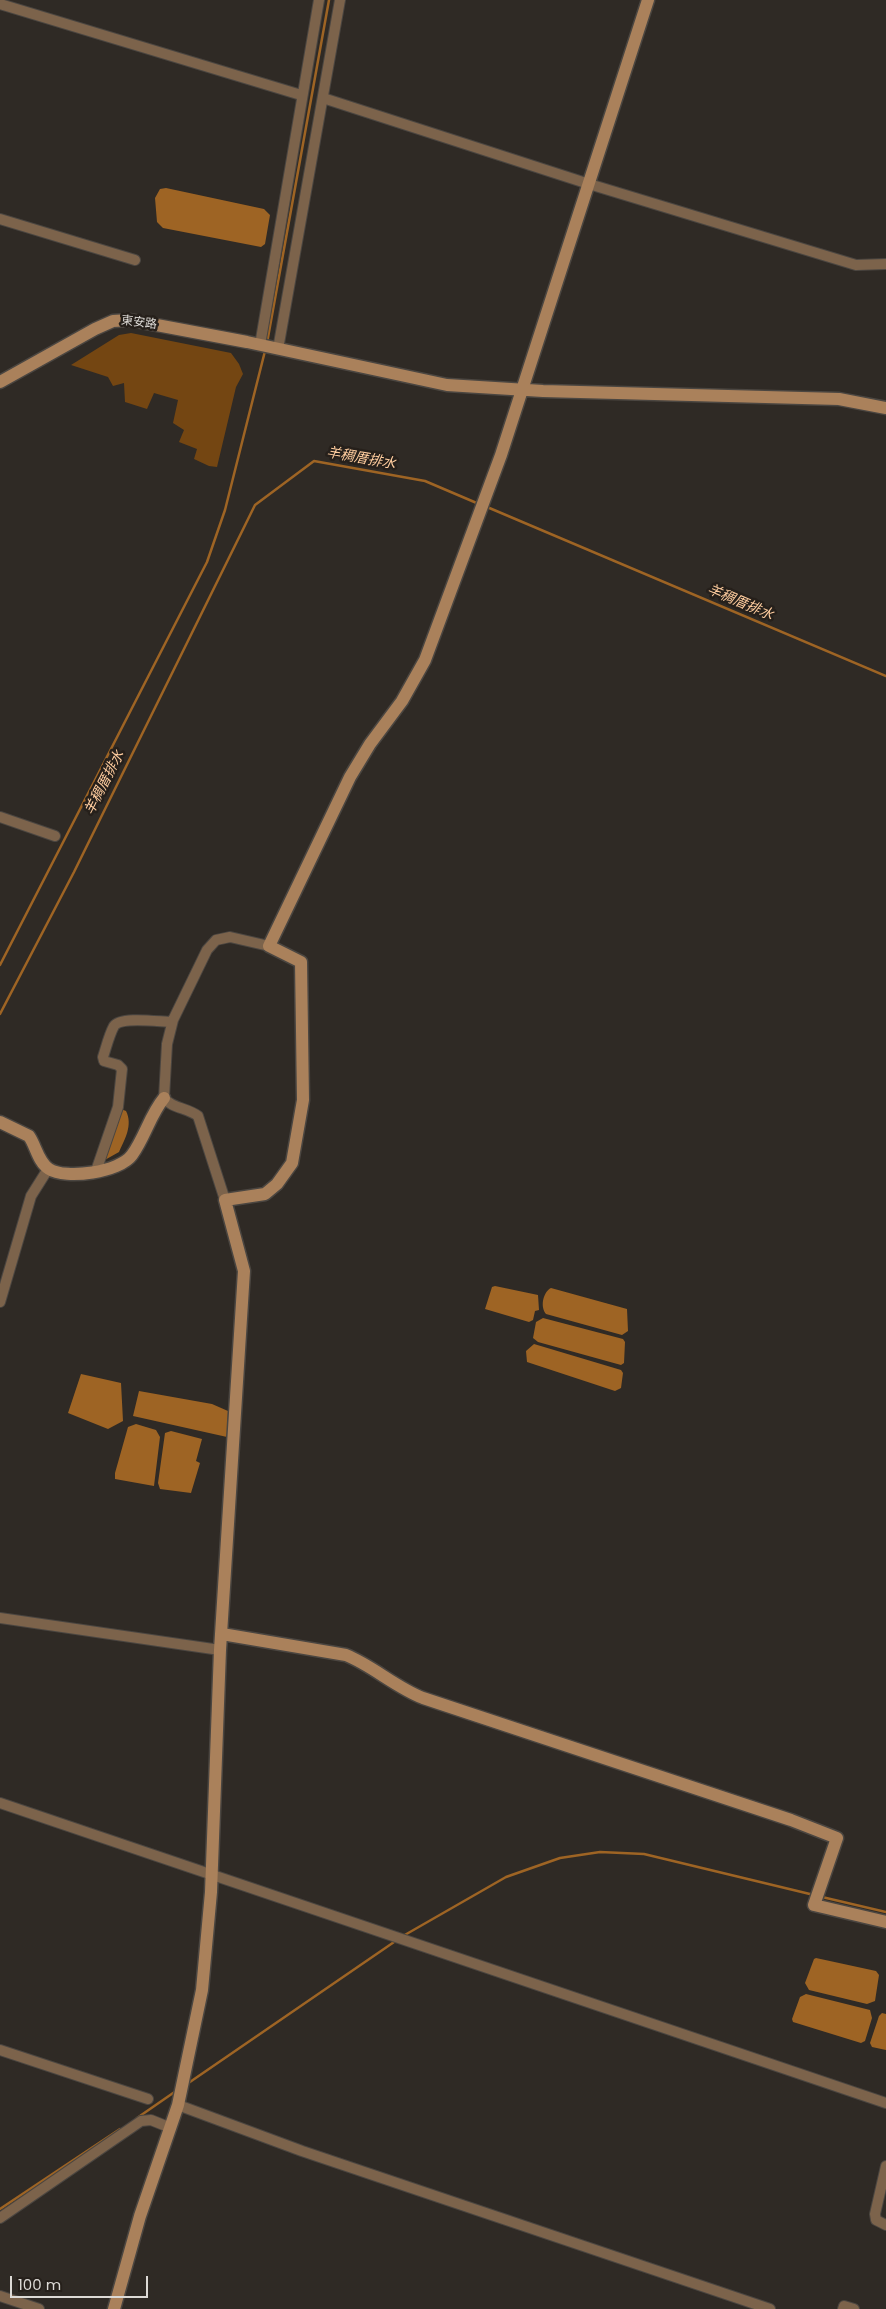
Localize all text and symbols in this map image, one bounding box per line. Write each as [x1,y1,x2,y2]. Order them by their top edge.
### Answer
street label: 東安路 [120,314,158,332]
water label: 羊稠厝排水 [325,445,397,473]
water label: 羊稠厝排水 [705,582,775,624]
water label: 羊稠厝排水 [82,748,128,818]
scale bar [12,2266,150,2298]
text: 100 m [18,2274,61,2295]

